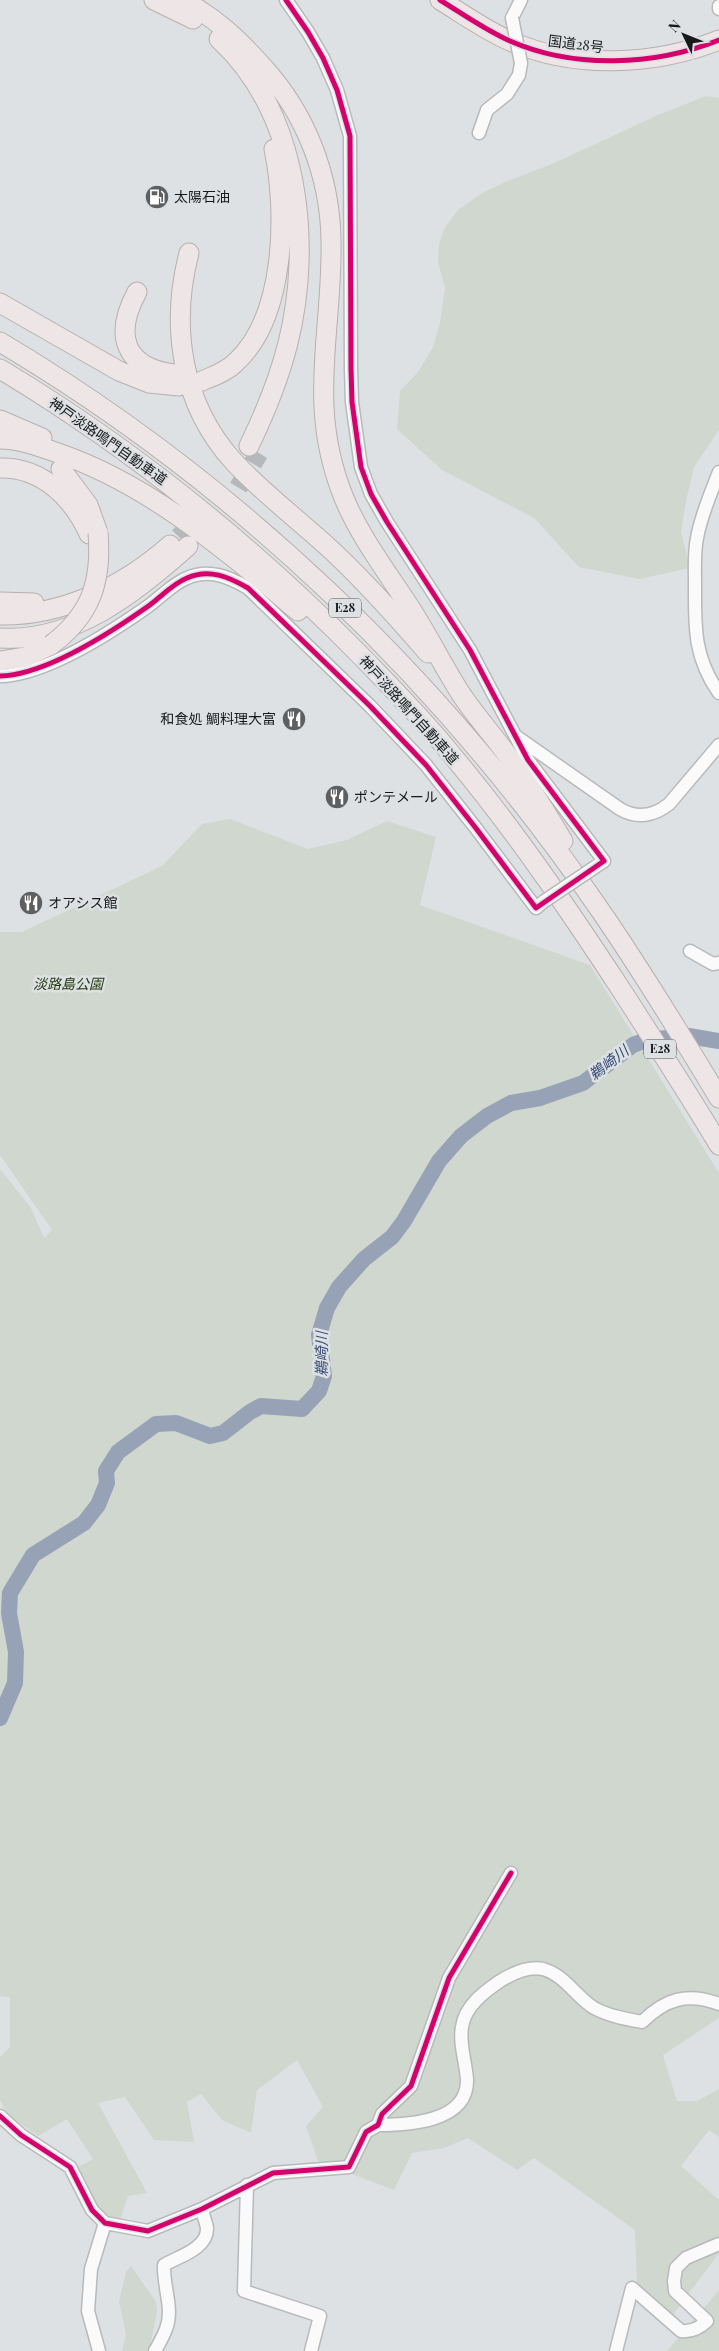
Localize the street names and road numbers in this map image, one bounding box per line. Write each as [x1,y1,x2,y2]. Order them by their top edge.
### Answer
street label: 国道28号 [547,31,605,56]
street label: 神戸淡路鳴門自動車道 [45,393,171,489]
road number: E28 [329,598,361,618]
street label: 神戸淡路鳴門自動車道 [355,651,463,768]
road number: E28 [644,1040,676,1058]

